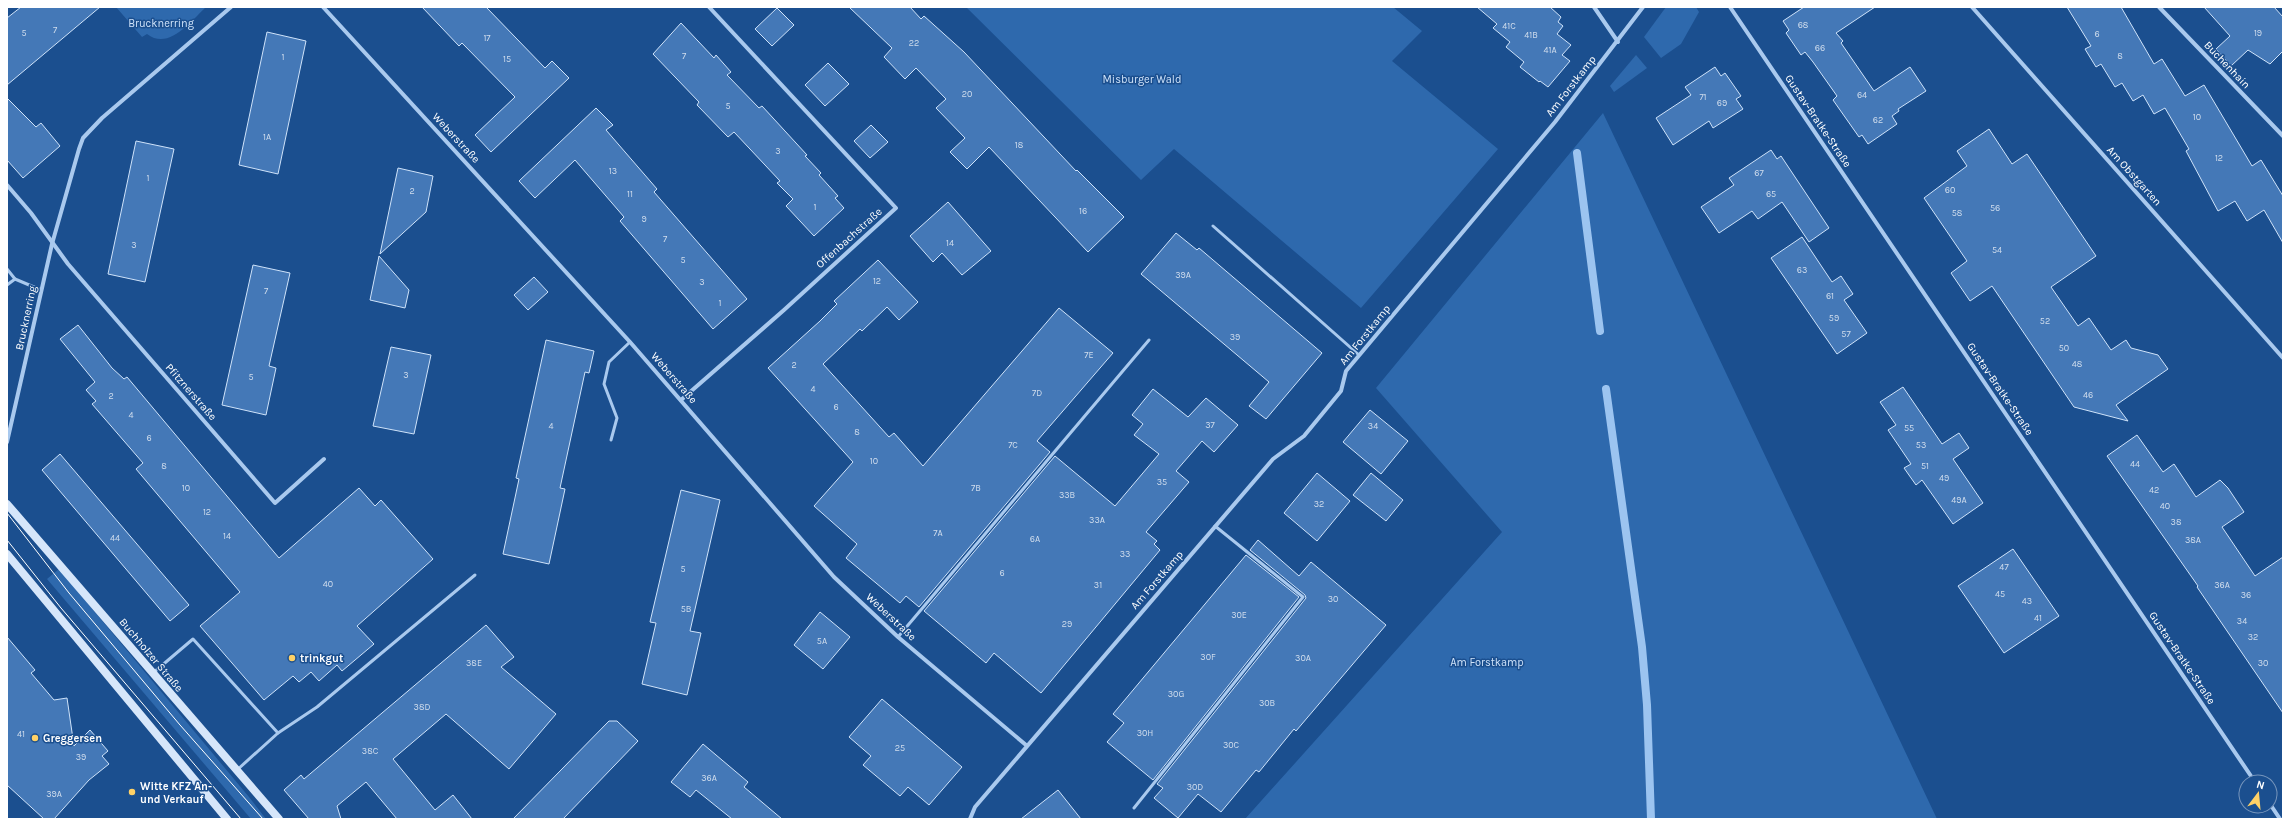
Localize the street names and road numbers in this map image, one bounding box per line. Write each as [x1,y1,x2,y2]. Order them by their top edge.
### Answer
street label: Buchenhain [2201,39,2253,91]
street label: Am Forstkamp [1543,53,1599,119]
street label: Gustav-Bratke-Straße [1782,72,1854,170]
street label: Weberstraße [430,110,483,166]
street label: Am Obstgarten [2104,144,2164,208]
street label: Offenbachstraße [813,205,885,271]
street label: Brucknerring [13,284,39,351]
street label: Am Forstkamp [1337,302,1393,368]
street label: Gustav-Bratke-Straße [1964,340,2036,438]
street label: Weberstraße [648,350,700,407]
street label: Pfitznerstraße [163,361,219,423]
street label: Am Forstkamp [1128,548,1186,612]
street label: Weberstraße [863,591,919,644]
street label: Gustav-Bratke-Straße [2146,609,2218,707]
street label: Buchholzer Straße [116,616,186,695]

